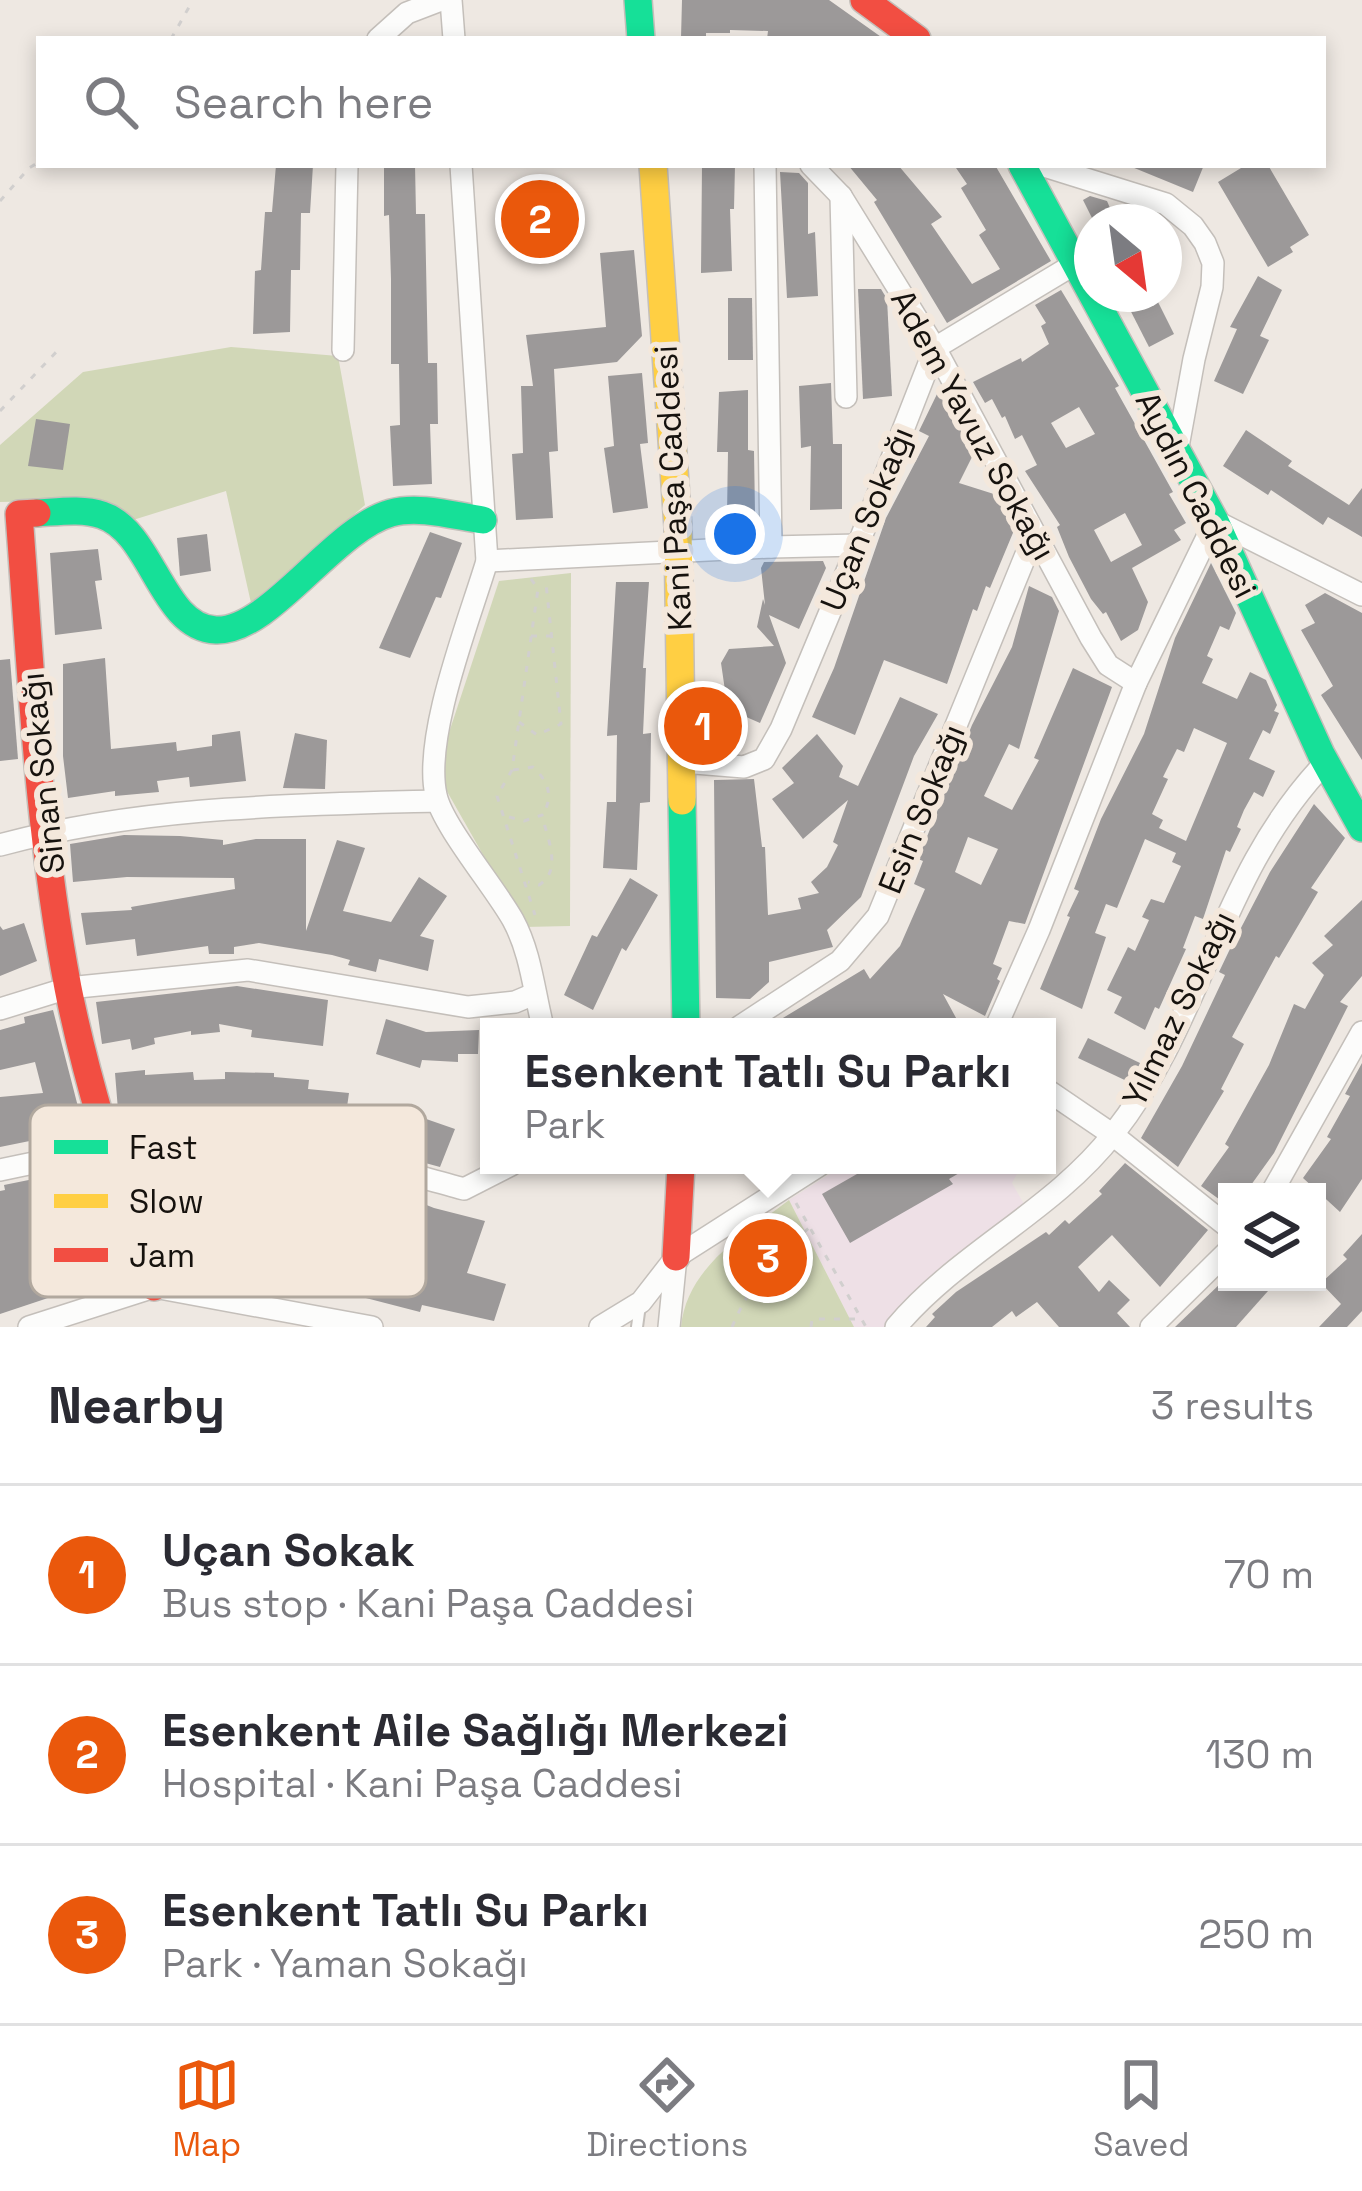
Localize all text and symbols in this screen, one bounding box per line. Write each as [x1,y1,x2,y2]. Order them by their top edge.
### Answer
search box [36,36,1326,168]
icon: search [78,69,144,135]
text: Search here [174,74,433,131]
pin: 2 [501,174,579,264]
north arrow [1074,204,1182,312]
street label: Adem Yavuz Sokağı [881,282,1065,568]
street label: Kani Paşa Caddesi [645,344,701,632]
street label: Aydın Caddesi [1126,385,1266,605]
street label: Uçan Sokağı [811,421,923,617]
your location [705,504,765,564]
street label: Sinan Sokağı [12,670,74,876]
pin: 1 [664,681,742,771]
street label: Esin Sokağı [869,718,975,900]
street label: Yılmaz Sokağı [1113,904,1245,1114]
popup [480,1018,1056,1174]
text: Esenkent Tatlı Su Parkı [524,1043,1012,1100]
text: Park [524,1100,606,1149]
legend [30,1105,426,1297]
text: Fast [129,1127,198,1169]
text: Slow [129,1181,204,1223]
map controls [1218,1183,1326,1291]
button: layers [1218,1183,1326,1291]
pin: 3 [729,1213,807,1303]
text: Jam [129,1235,195,1277]
text: Nearby [48,1373,225,1438]
text: 3 results [1151,1381,1314,1430]
text: Uçan Sokak [162,1522,415,1579]
text: 1 [78,1550,96,1599]
text: 70 m [1224,1550,1314,1599]
text: Bus stop · Kani Paşa Caddesi [162,1579,694,1628]
text: Esenkent Aile Sağlığı Merkezi [162,1702,789,1759]
text: 2 [75,1730,99,1779]
text: 130 m [1206,1730,1314,1779]
text: Hospital · Kani Paşa Caddesi [162,1759,682,1808]
text: Esenkent Tatlı Su Parkı [162,1882,649,1939]
text: 3 [75,1910,99,1959]
text: 250 m [1199,1910,1314,1959]
text: Park · Yaman Sokağı [162,1939,528,1988]
tab: Map [173,2052,241,2166]
tab: Directions [586,2052,748,2166]
tab: Saved [1093,2052,1189,2166]

